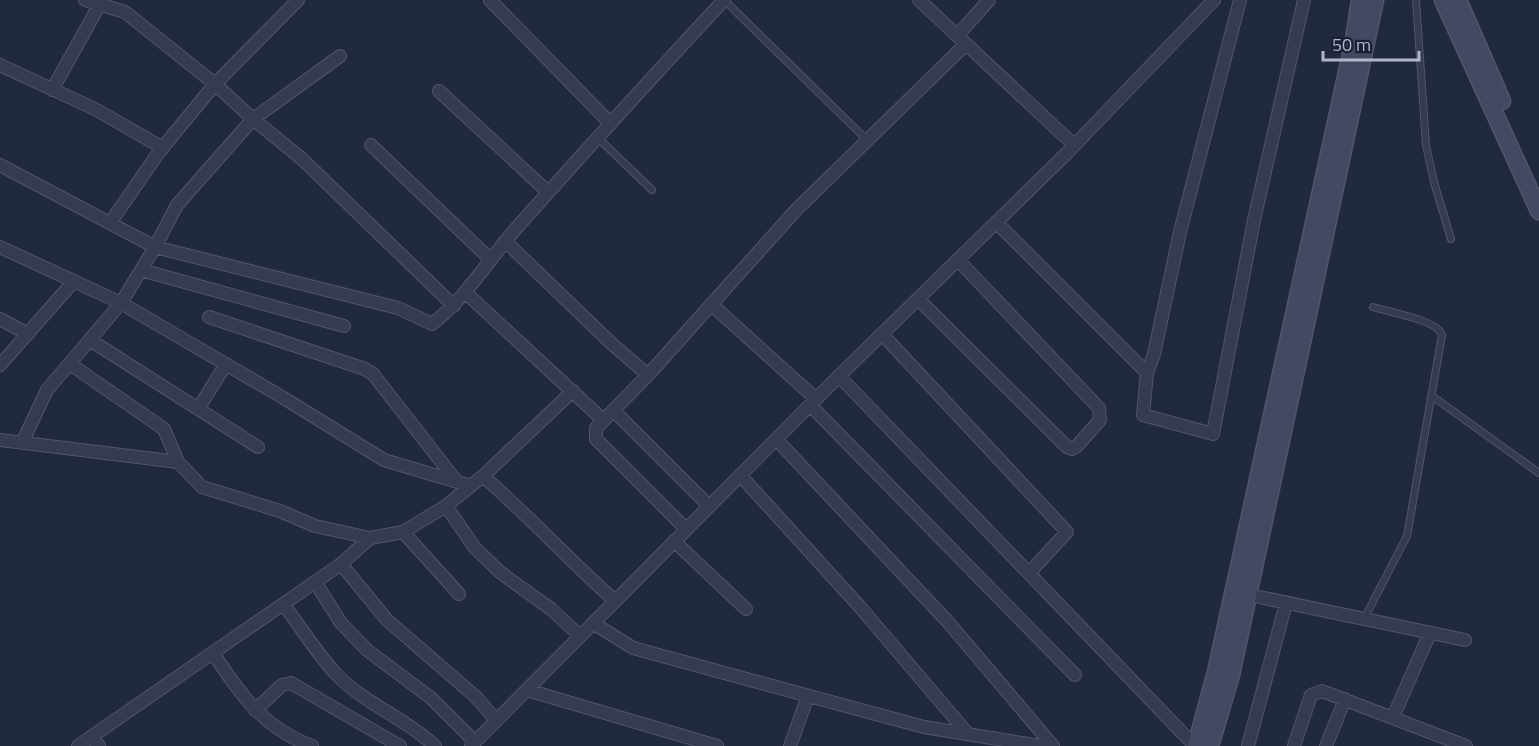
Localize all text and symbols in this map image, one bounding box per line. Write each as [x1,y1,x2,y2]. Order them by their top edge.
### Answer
scale bar [1323,24,1419,62]
text: 50 m [1332,31,1371,58]

